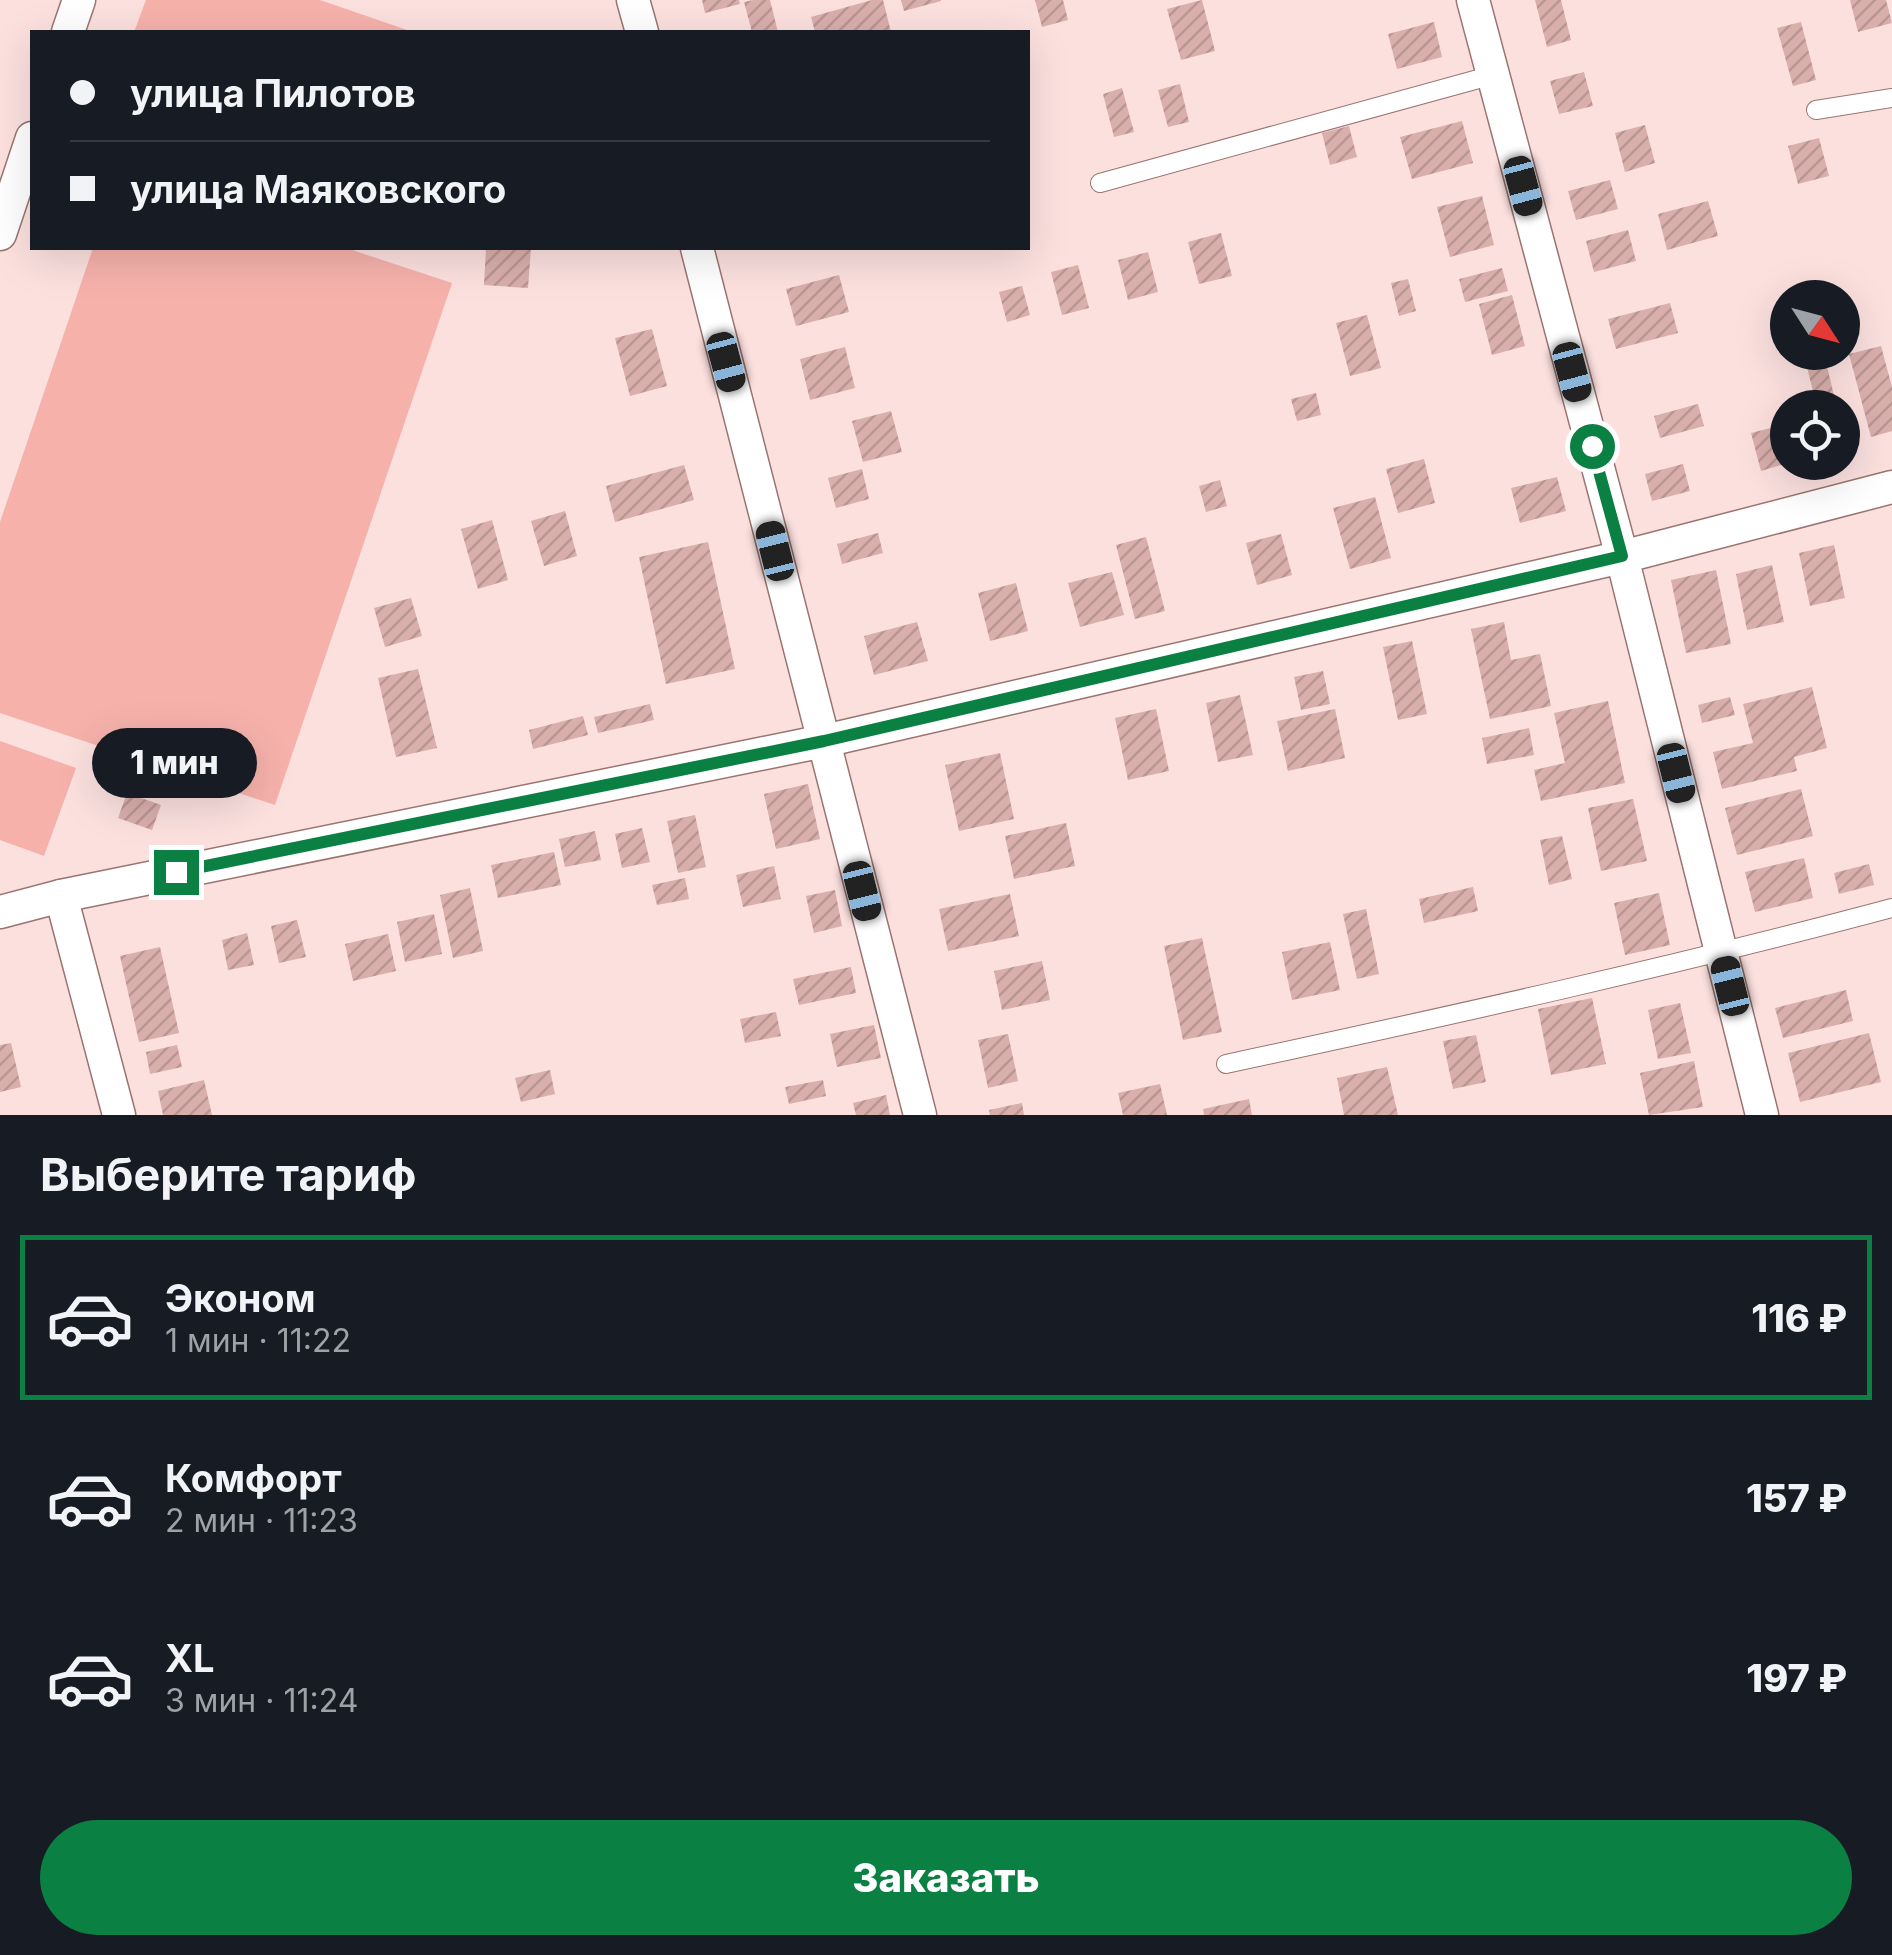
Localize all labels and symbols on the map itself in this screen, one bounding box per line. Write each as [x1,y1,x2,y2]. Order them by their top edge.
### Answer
car [1501,153,1545,219]
north arrow [1770,280,1860,370]
car [704,329,748,395]
car [1550,339,1594,405]
route start [1570,424,1615,469]
car [753,518,797,584]
callout: 1 мин [94,727,258,797]
car [1654,740,1698,806]
route end [154,850,199,895]
car [840,858,884,924]
car [1708,953,1752,1019]

